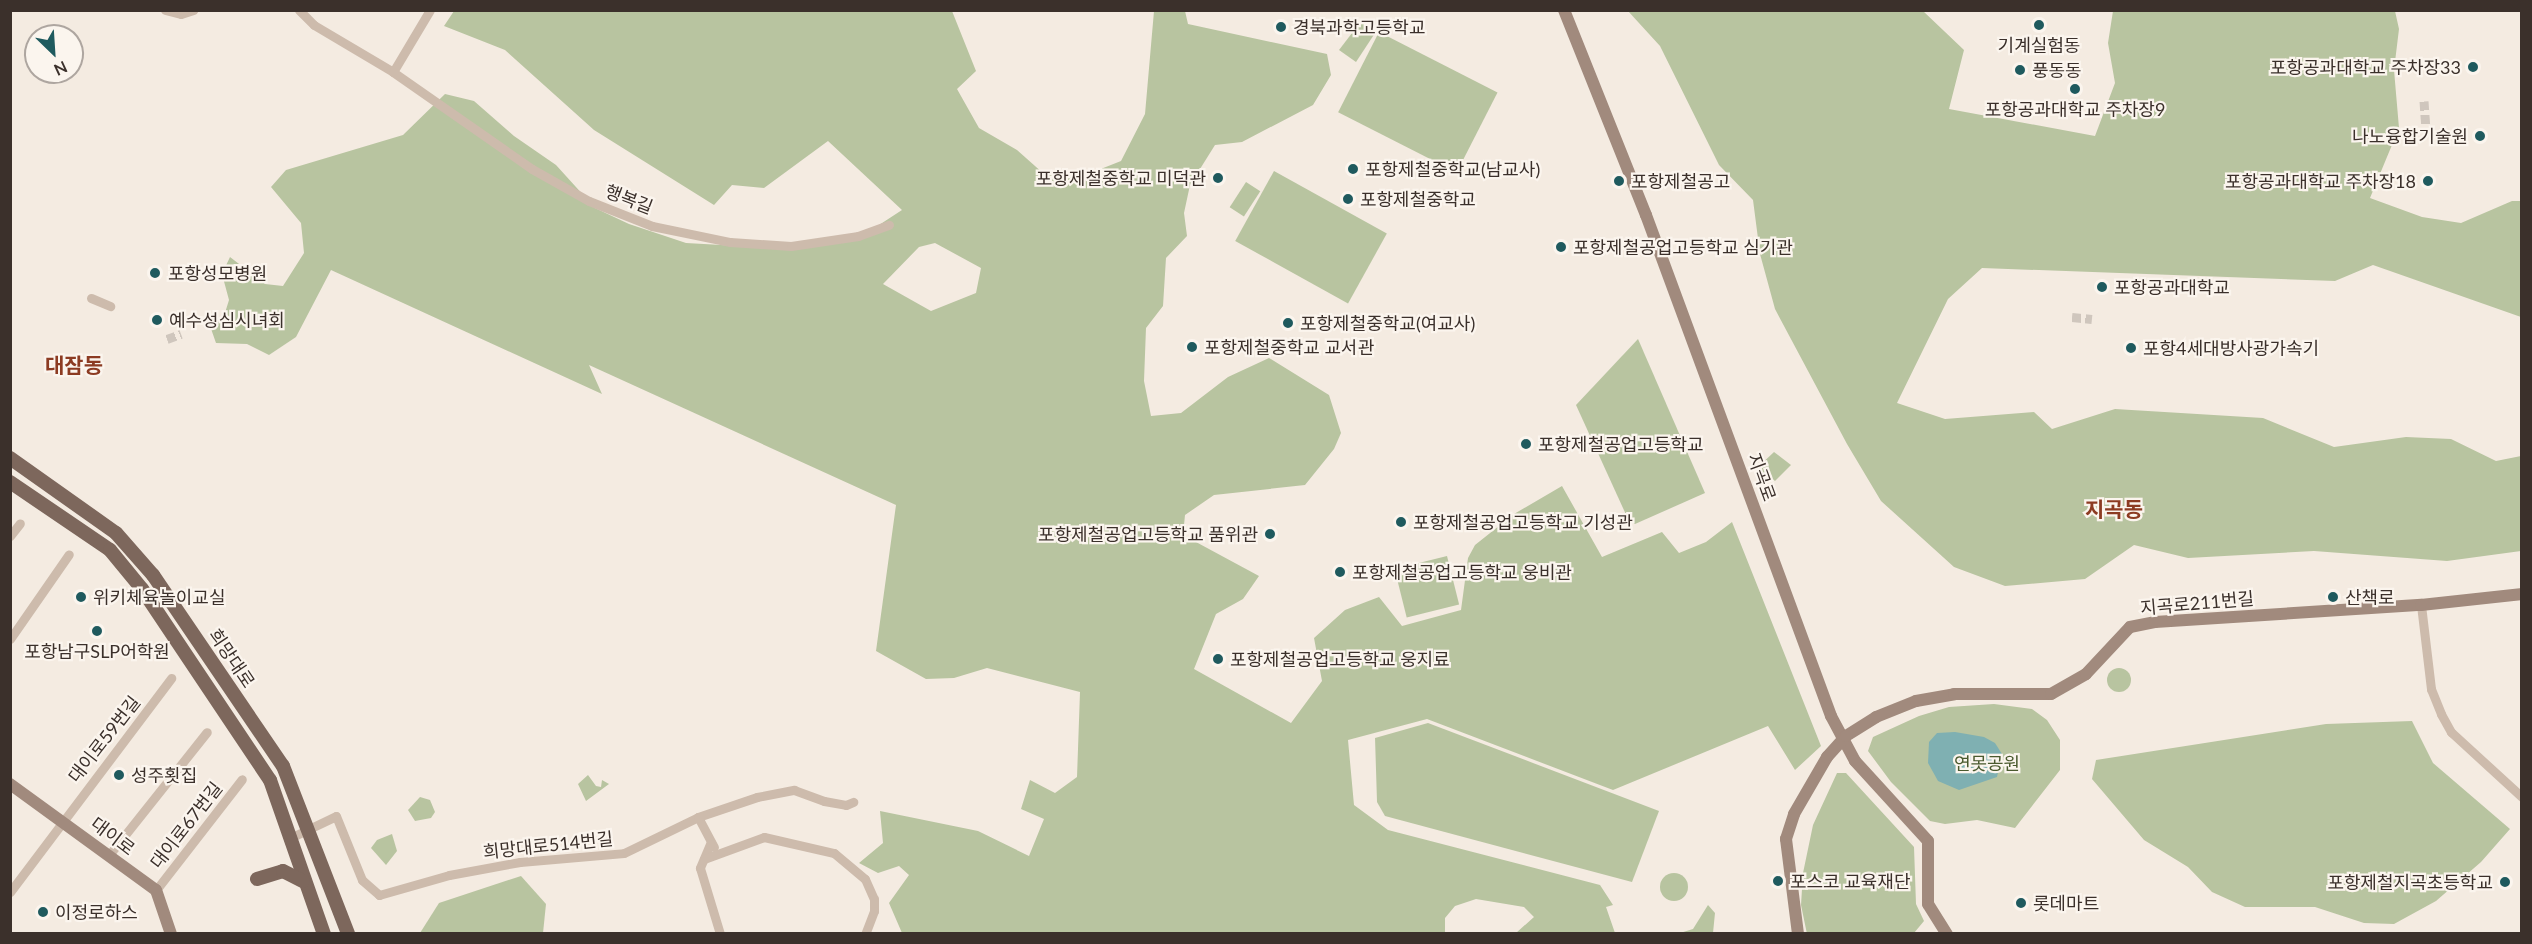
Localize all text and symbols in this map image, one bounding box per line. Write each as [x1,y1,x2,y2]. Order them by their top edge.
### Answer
place label: 경북과학고등학교 [1293,16,1425,38]
marker: 기계실험동 [2032,18,2046,32]
marker: 경북과학고등학교 [1274,20,1288,34]
north arrow [24,24,84,84]
place label: 기계실험동 [1998,34,2080,56]
place label: 포항공과대학교 주차장33 [2270,56,2461,78]
text: N [51,58,71,80]
place label: 풍동동 [2032,59,2082,81]
marker: 포항공과대학교 주차장33 [2466,60,2480,74]
marker: 풍동동 [2013,63,2027,77]
marker: 포항공과대학교 주차장9 [2068,82,2082,96]
place label: 포항공과대학교 주차장9 [1985,98,2165,120]
place label: 나노융합기술원 [2352,125,2468,147]
marker: 나노융합기술원 [2473,129,2487,143]
place label: 포항제철중학교(남교사) [1365,158,1540,180]
marker: 포항제철중학교(남교사) [1346,162,1360,176]
place label: 포항제철중학교 미덕관 [1036,167,1206,189]
place label: 포항제철공고 [1631,170,1730,192]
place label: 포항공과대학교 주차장18 [2225,170,2416,192]
marker: 포항제철중학교 미덕관 [1211,171,1225,185]
marker: 포항제철공고 [1612,174,1626,188]
marker: 포항공과대학교 주차장18 [2421,174,2435,188]
street label: 행복길 [602,180,656,218]
place label: 포항제철중학교 [1360,188,1476,210]
marker: 포항제철중학교 [1341,192,1355,206]
place label: 포항제철공업고등학교 심기관 [1573,236,1793,258]
marker: 포항제철공업고등학교 심기관 [1554,240,1568,254]
place label: 포항성모병원 [168,262,267,284]
marker: 포항성모병원 [146,264,164,282]
place label: 포항공과대학교 [2114,276,2230,298]
marker: 포항공과대학교 [2095,280,2109,294]
place label: 예수성심시녀회 [169,309,285,331]
place label: 포항제철중학교(여교사) [1300,312,1475,334]
marker: 예수성심시녀회 [150,313,164,327]
marker: 포항제철중학교(여교사) [1281,316,1295,330]
place label: 포항제철중학교 교서관 [1204,336,1374,358]
place label: 포항4세대방사광가속기 [2143,337,2319,359]
marker: 포항제철중학교 교서관 [1185,340,1199,354]
marker: 포항4세대방사광가속기 [2124,341,2138,355]
district label: 대잠동 [45,352,103,378]
place label: 포항제철공업고등학교 [1538,433,1704,455]
marker: 포항제철공업고등학교 [1519,437,1533,451]
street label: 지곡로 [1743,450,1781,504]
district label: 지곡동 [2085,496,2143,522]
place label: 포항제철공업고등학교 기성관 [1413,511,1633,533]
marker: 포항제철공업고등학교 기성관 [1394,515,1408,529]
place label: 포항제철공업고등학교 품위관 [1038,523,1258,545]
marker: 포항제철공업고등학교 품위관 [1263,527,1277,541]
place label: 포항제철공업고등학교 웅비관 [1352,561,1572,583]
marker: 포항제철공업고등학교 웅비관 [1333,565,1347,579]
place label: 위키체육놀이교실 [93,586,225,608]
place label: 산책로 [2345,586,2395,608]
street label: 지곡로211번길 [2139,587,2255,619]
marker: 위키체육놀이교실 [74,590,88,604]
marker: 산책로 [2326,590,2340,604]
marker: 포항남구SLP어학원 [90,624,104,638]
street label: 희망대로 [205,625,259,691]
place label: 포항남구SLP어학원 [24,640,170,662]
place label: 포항제철공업고등학교 웅지료 [1230,648,1450,670]
marker: 포항제철공업고등학교 웅지료 [1211,652,1225,666]
street label: 대이로59번길 [64,692,144,786]
park label: 연못공원 [1954,752,2020,774]
place label: 성주횟집 [131,764,197,786]
marker: 성주횟집 [112,768,126,782]
street label: 대이로67번길 [146,778,226,872]
street label: 대이로 [87,812,139,860]
street label: 희망대로514번길 [482,827,614,863]
place label: 포스코 교육재단 [1790,870,1911,892]
place label: 포항제철지곡초등학교 [2327,871,2493,893]
marker: 포스코 교육재단 [1771,874,1785,888]
marker: 포항제철지곡초등학교 [2498,875,2512,889]
place label: 롯데마트 [2033,892,2099,914]
marker: 롯데마트 [2014,896,2028,910]
place label: 이정로하스 [55,901,138,923]
marker: 이정로하스 [36,905,50,919]

